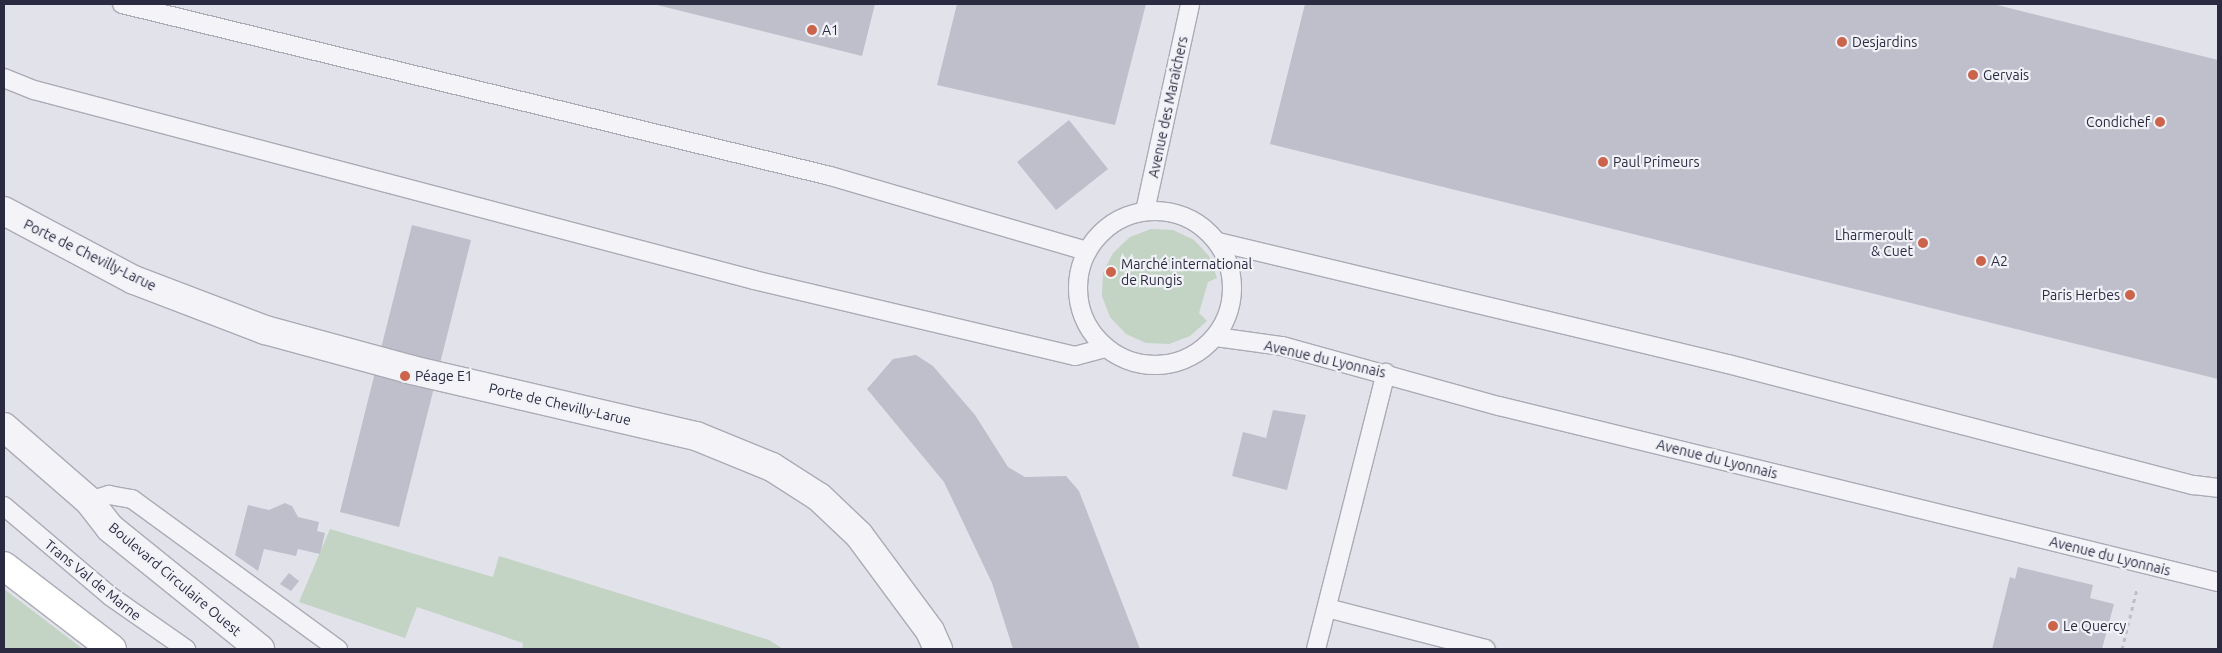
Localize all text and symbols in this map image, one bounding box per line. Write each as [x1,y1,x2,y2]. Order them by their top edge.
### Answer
place label: A1 [822,22,839,38]
marker: A1 [806,24,818,36]
place label: Desjardins [1852,34,1917,50]
street label: Avenue des Maraîchers [1145,35,1191,179]
marker: Desjardins [1836,36,1848,48]
place label: Gervais [1983,67,2029,83]
marker: Gervais [1967,69,1979,81]
place label: Condichef [2086,114,2150,130]
marker: Condichef [2154,116,2166,128]
place label: Paul Primeurs [1613,154,1700,170]
marker: Paul Primeurs [1597,156,1609,168]
street label: Porte de Chevilly-Larue [21,216,159,294]
place label: Lharmeroult & Cuet [1835,227,1913,260]
marker: Lharmeroult & Cuet [1917,237,1929,249]
place label: A2 [1991,253,2008,269]
marker: A2 [1975,255,1987,267]
place label: Marché international de Rungis [1121,256,1252,288]
marker: Marché international de Rungis [1105,266,1117,278]
place label: Paris Herbes [2042,287,2120,303]
marker: Paris Herbes [2124,289,2136,301]
street label: Avenue du Lyonnais [1263,337,1387,381]
place label: Péage E1 [415,368,473,384]
marker: Péage E1 [399,370,411,382]
street label: Porte de Chevilly-Larue [487,379,633,429]
street label: Avenue du Lyonnais [1655,436,1779,482]
street label: Boulevard Circulaire Ouest [105,519,245,639]
street label: Avenue du Lyonnais [2048,533,2172,579]
street label: Trans Val de Marne [41,536,145,624]
place label: Le Quercy [2063,618,2126,634]
marker: Le Quercy [2047,620,2059,632]

